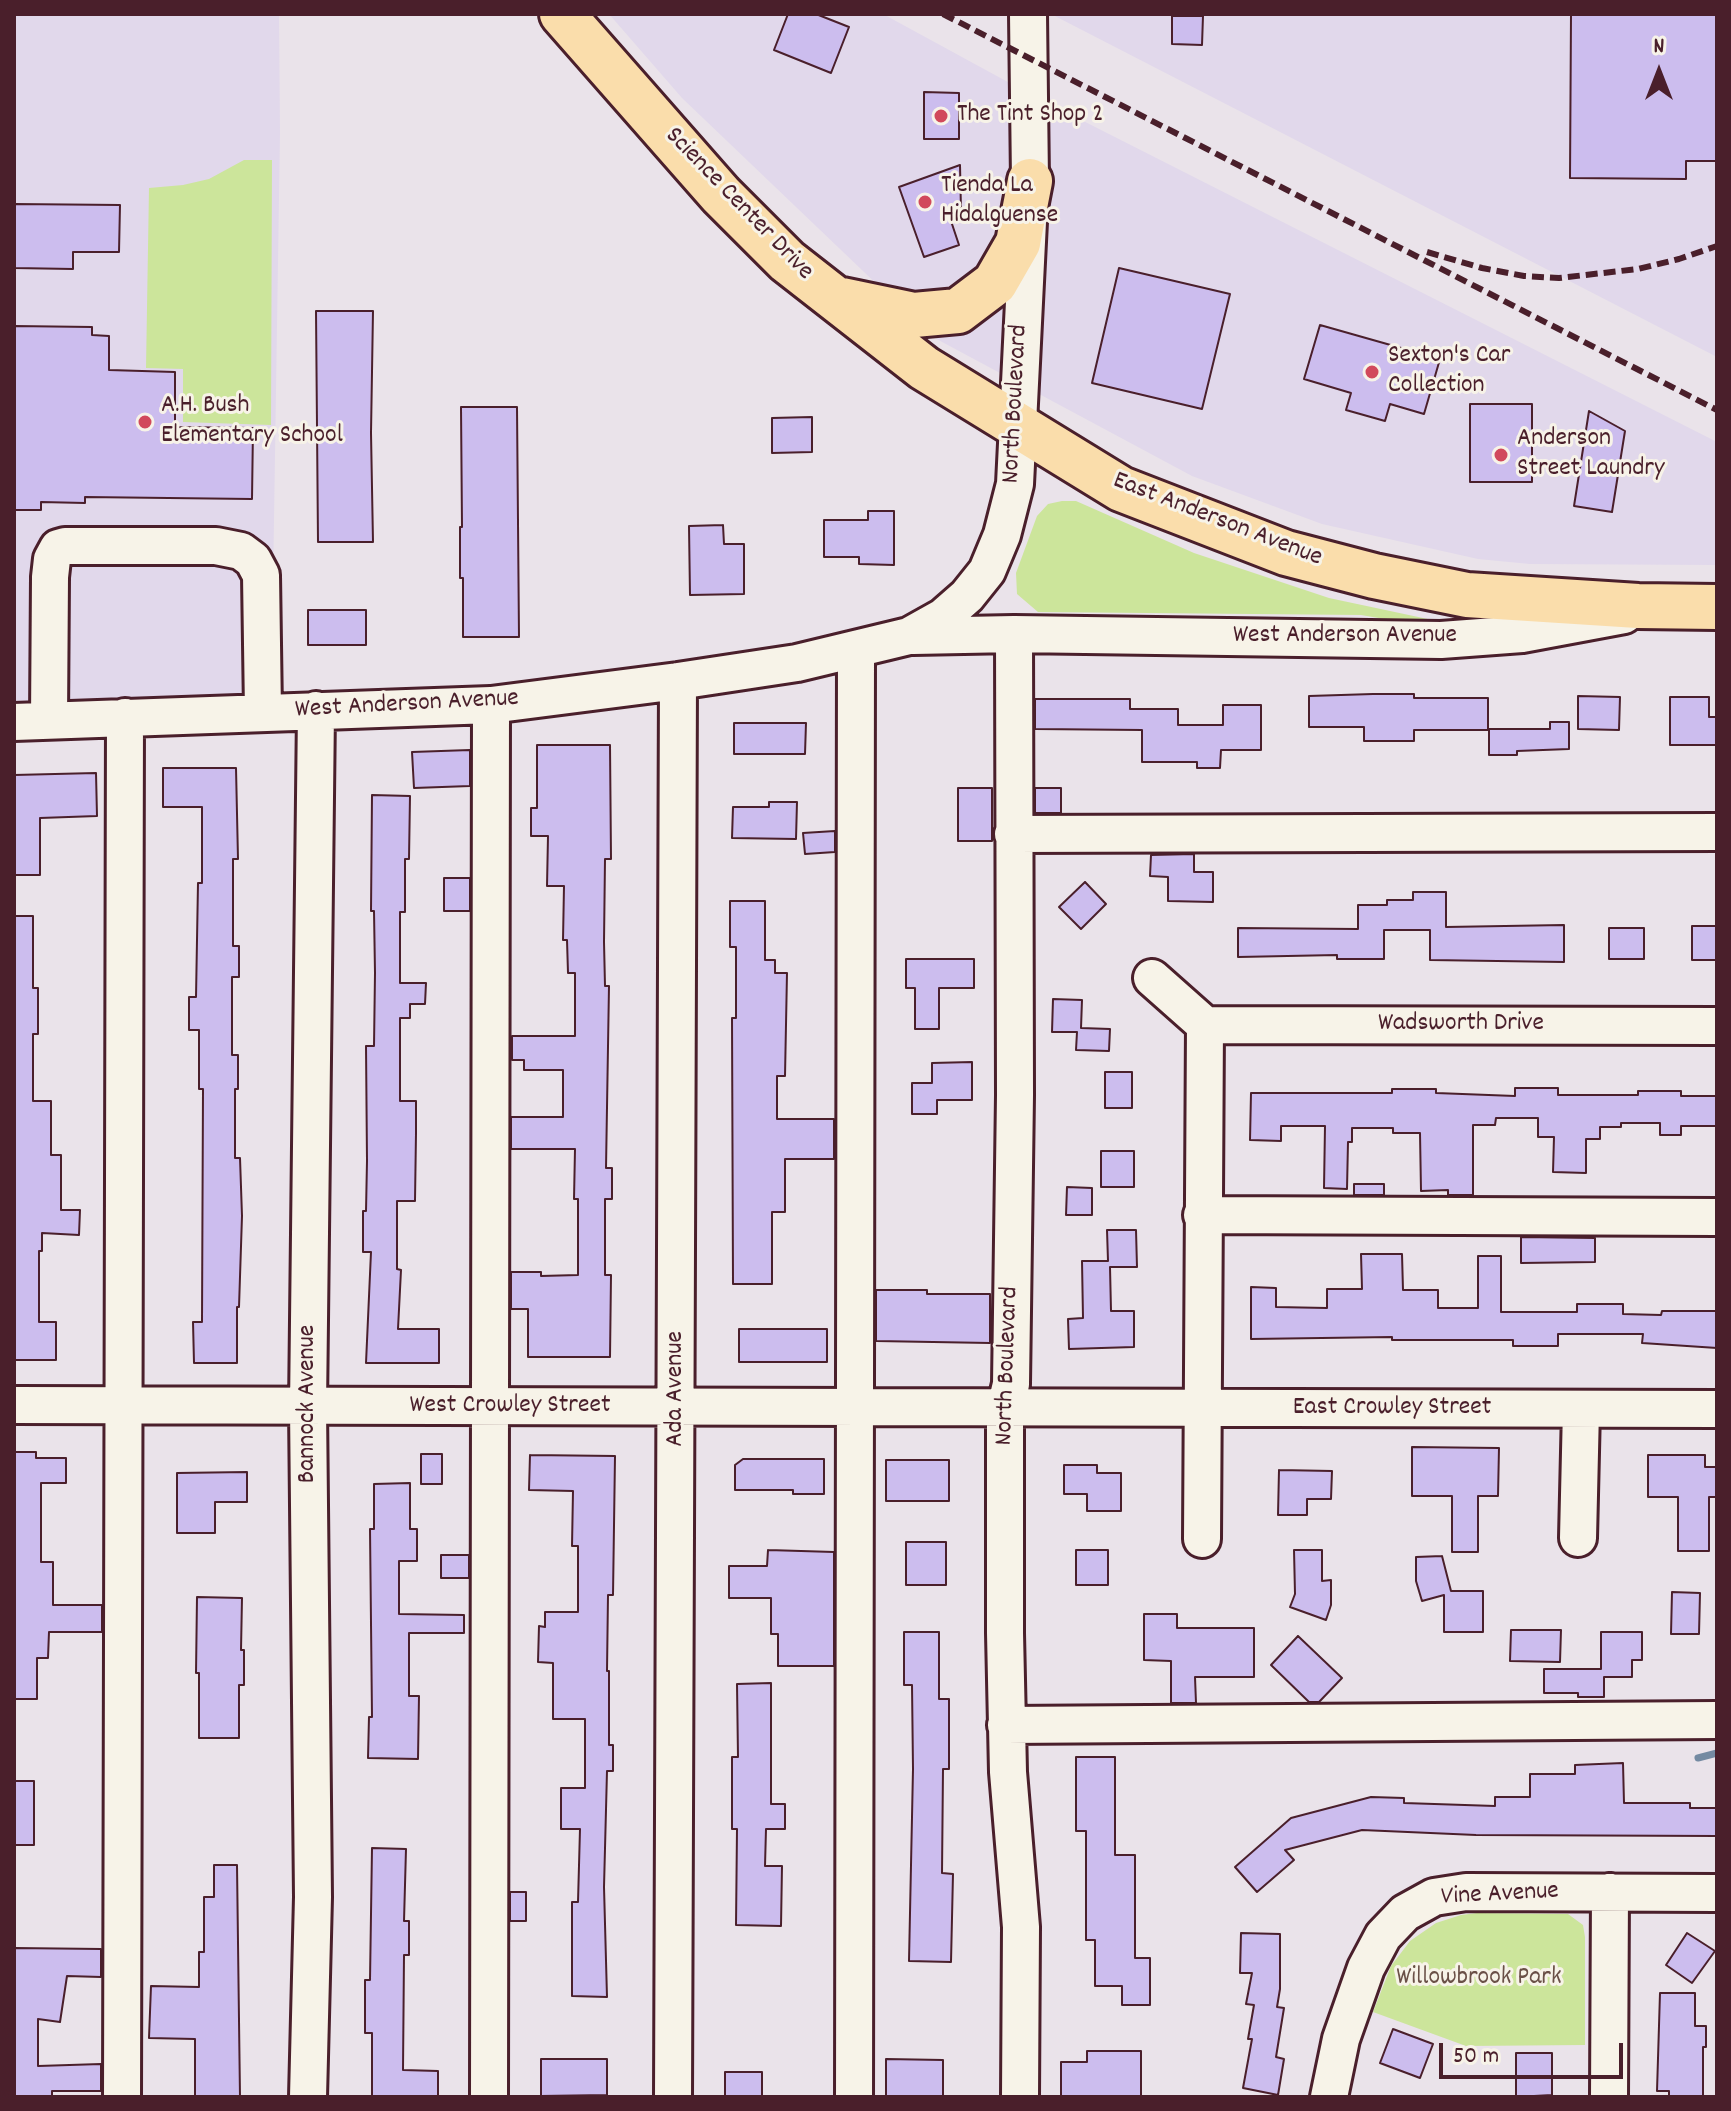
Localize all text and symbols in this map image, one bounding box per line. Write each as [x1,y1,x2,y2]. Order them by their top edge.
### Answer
north arrow [1619,32,1699,112]
text: N [1654,32,1664,63]
place label: The Tint Shop 2 [957,100,1104,132]
marker: The Tint Shop 2 [932,107,950,125]
street label: Science Center Drive [657,122,819,288]
place label: Tienda La Hidalguense [941,171,1058,232]
marker: Tienda La Hidalguense [916,193,934,211]
street label: North Boulevard [997,324,1037,484]
place label: Sexton's Car Collection [1388,341,1510,402]
marker: Sexton's Car Collection [1363,363,1381,381]
place label: A.H. Bush Elementary School [161,391,343,452]
marker: A.H. Bush Elementary School [136,413,154,431]
place label: Anderson Street Laundry [1517,424,1665,486]
marker: Anderson Street Laundry [1492,446,1510,464]
street label: East Anderson Avenue [1108,467,1326,575]
street label: West Anderson Avenue [1233,621,1457,653]
street label: West Anderson Avenue [294,685,520,727]
street label: Wadsworth Drive [1378,1009,1544,1041]
street label: North Boulevard [991,1286,1027,1446]
street label: Bannock Avenue [293,1325,325,1483]
street label: Ada Avenue [661,1331,693,1447]
street label: West Crowley Street [410,1391,610,1423]
street label: East Crowley Street [1293,1393,1491,1425]
street label: Vine Avenue [1440,1877,1560,1915]
park label: Willowbrook Park [1396,1963,1562,1995]
scale bar [1443,2027,1627,2077]
text: 50 m [1453,2040,1499,2074]

